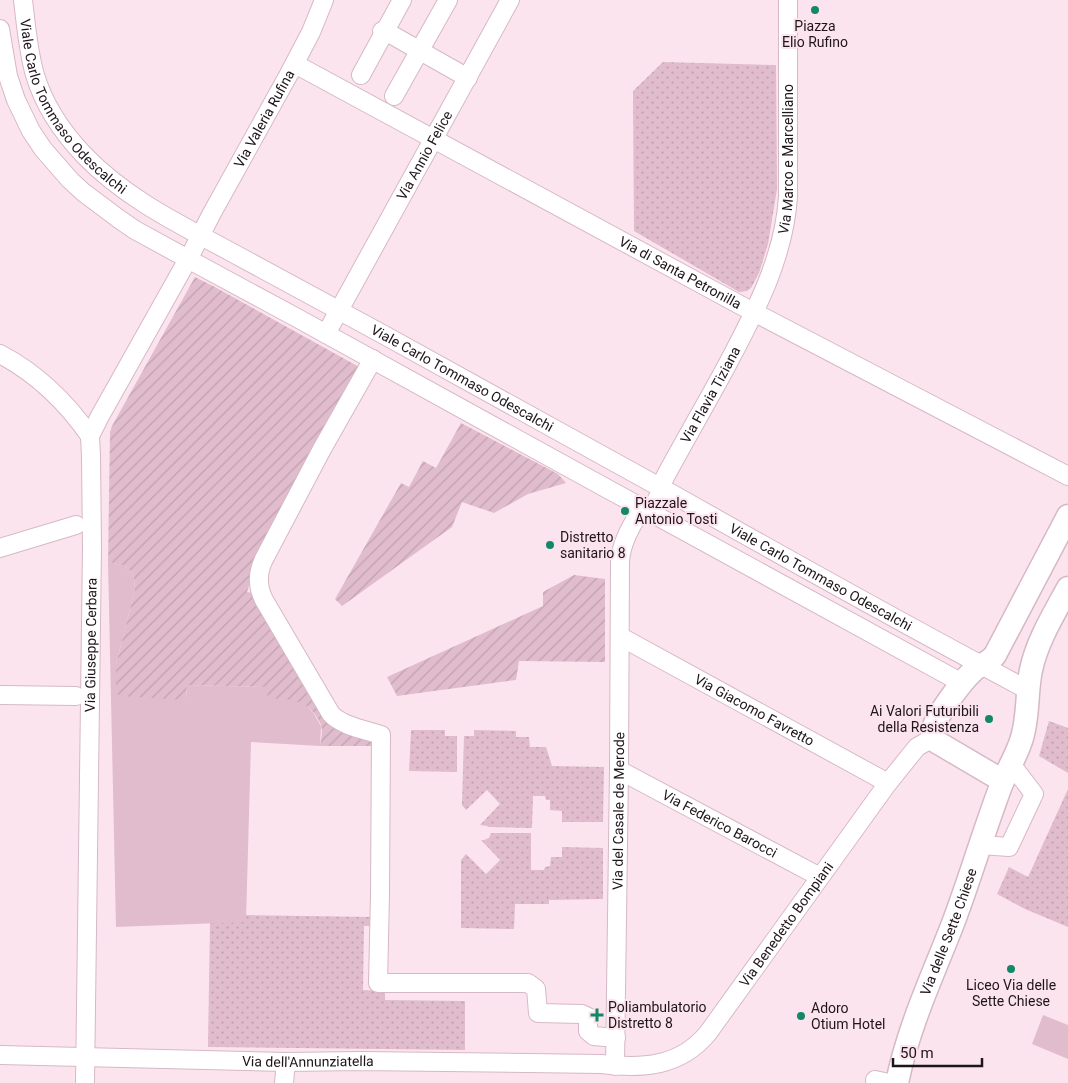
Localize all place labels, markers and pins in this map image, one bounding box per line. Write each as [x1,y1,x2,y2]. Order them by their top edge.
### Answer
marker: Piazza Elio Rufino [809,4,821,16]
place label: Piazza Elio Rufino [782,18,848,50]
place label: Piazzale Antonio Tosti [635,495,717,527]
marker: Piazzale Antonio Tosti [619,505,631,517]
place label: Distretto sanitario 8 [560,529,626,561]
marker: Distretto sanitario 8 [544,539,556,551]
place label: Ai Valori Futuribili della Resistenza [870,703,979,735]
marker: Ai Valori Futuribili della Resistenza [983,713,995,725]
marker: Liceo Via delle Sette Chiese [1005,963,1017,975]
place label: Liceo Via delle Sette Chiese [966,977,1056,1009]
place label: Poliambulatorio Distretto 8 [608,999,707,1031]
place label: Adoro Otium Hotel [811,1000,885,1032]
marker: Poliambulatorio Distretto 8 [590,1008,604,1022]
marker: Adoro Otium Hotel [795,1010,807,1022]

